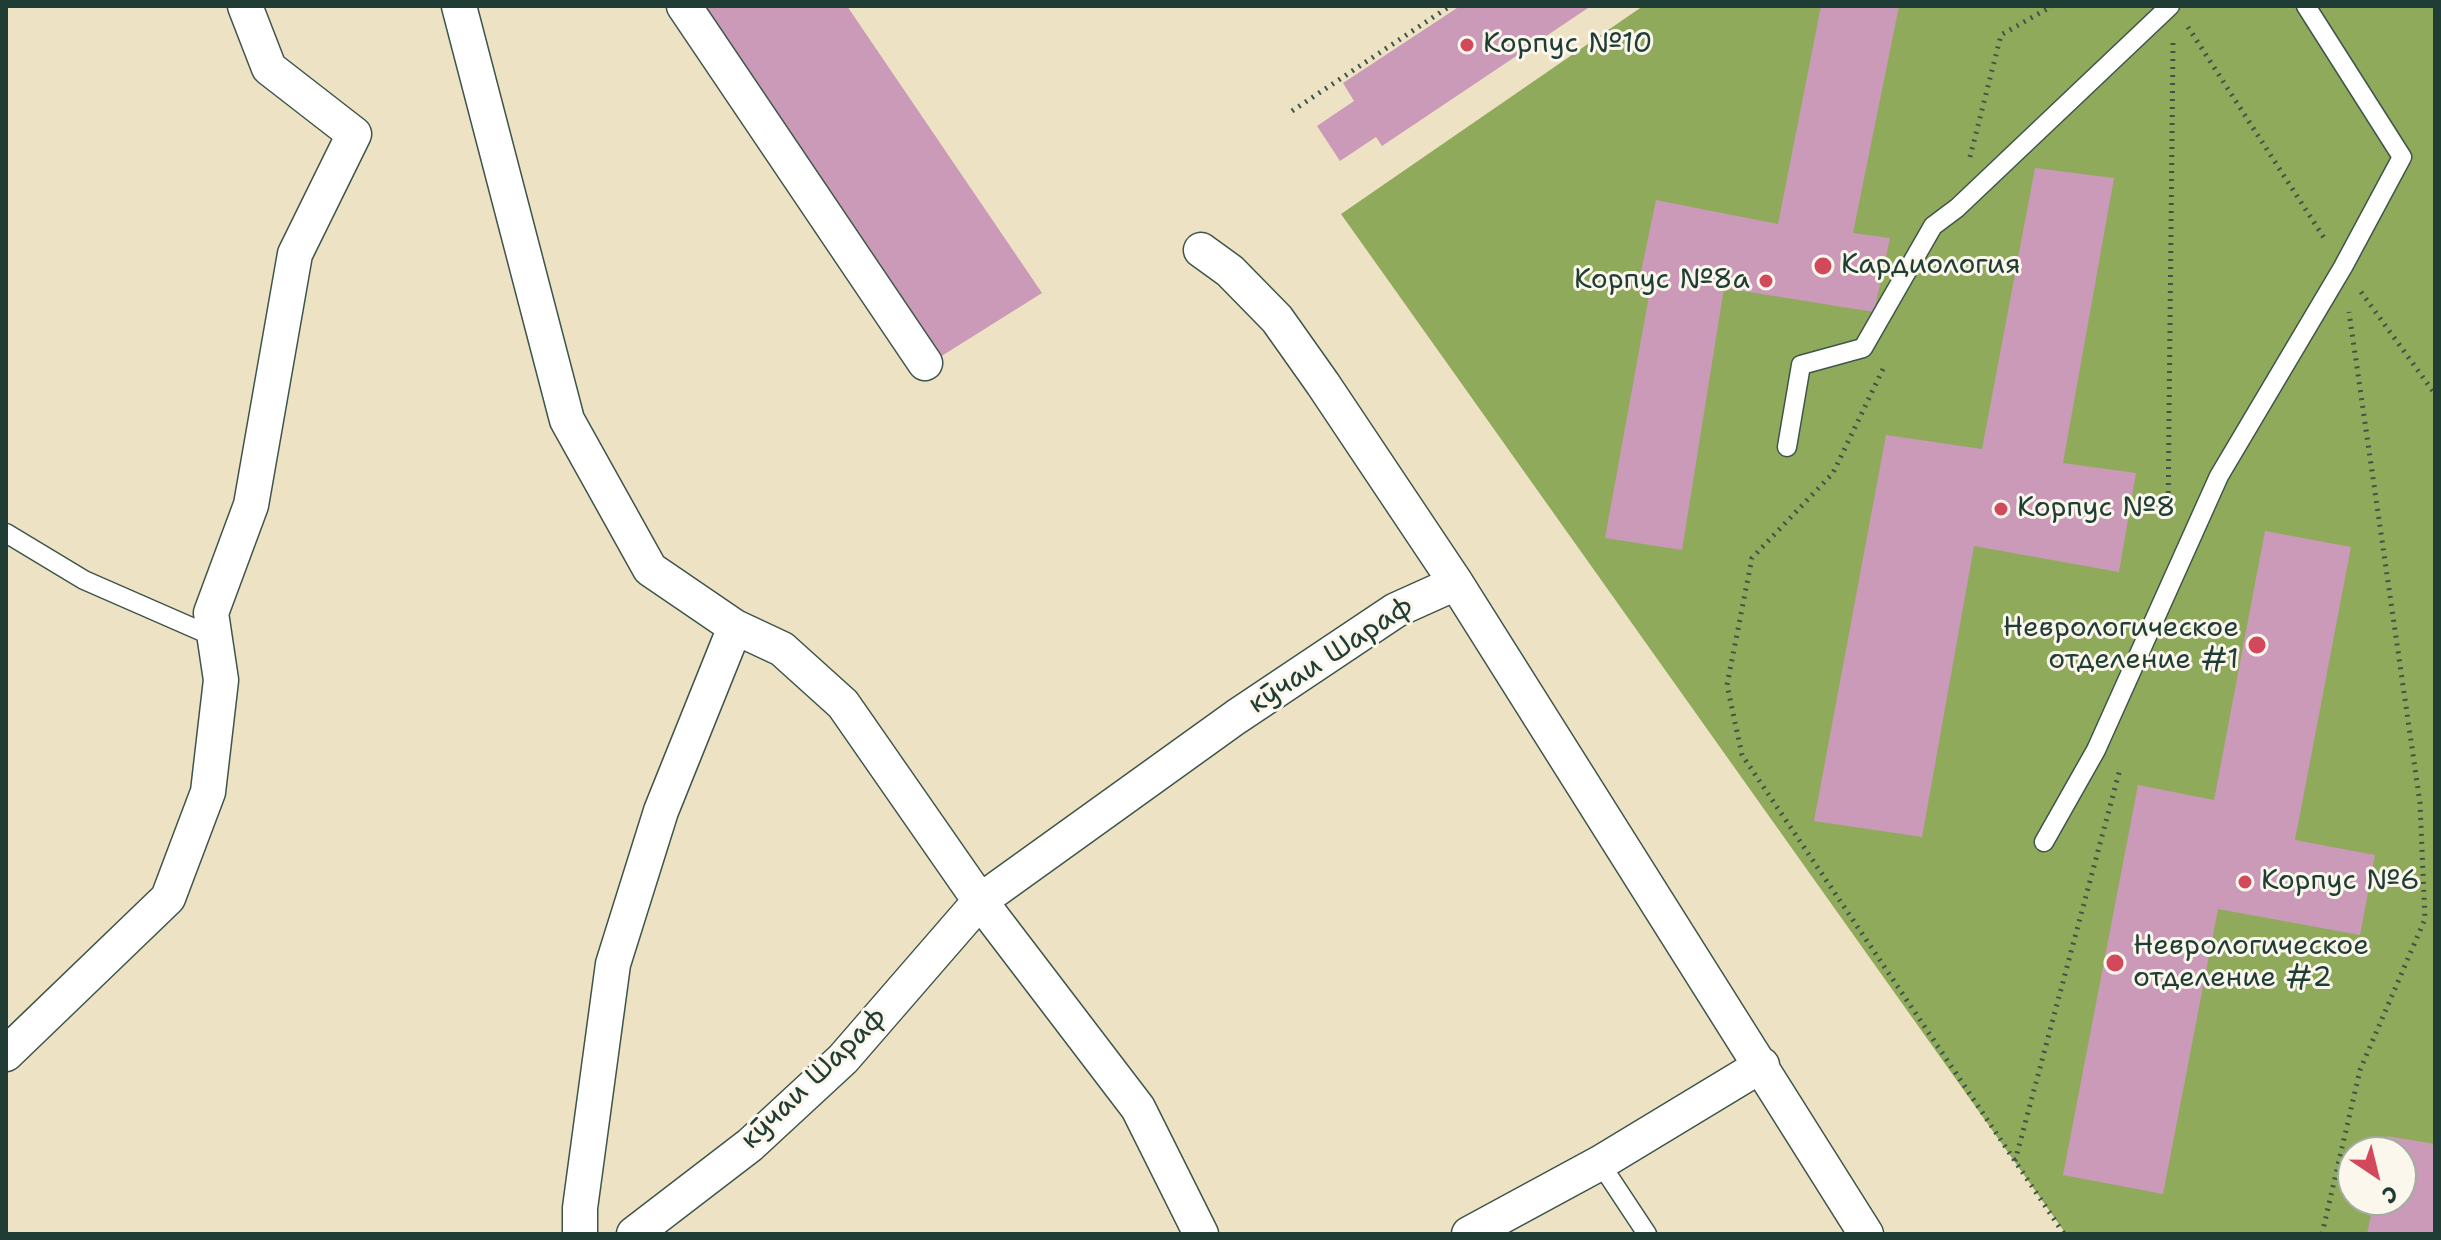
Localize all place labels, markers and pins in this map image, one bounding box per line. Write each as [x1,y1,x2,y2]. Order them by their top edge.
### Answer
place label: Корпус №10 [1483,28,1652,62]
marker: Корпус №10 [1458,36,1476,54]
place label: Кардиология [1841,249,2021,283]
marker: Кардиология [1812,255,1834,277]
place label: Корпус №8а [1574,264,1750,298]
marker: Корпус №8а [1757,272,1775,290]
place label: Корпус №8 [2017,492,2176,526]
marker: Корпус №8 [1992,500,2010,518]
place label: Неврологическое отделение #1 [2003,612,2239,678]
marker: Неврологическое отделение #1 [2246,634,2268,656]
place label: Корпус №6 [2261,865,2420,899]
marker: Корпус №6 [2236,873,2254,891]
place label: Неврологическое отделение #2 [2133,930,2369,996]
marker: Неврологическое отделение #2 [2104,952,2126,974]

